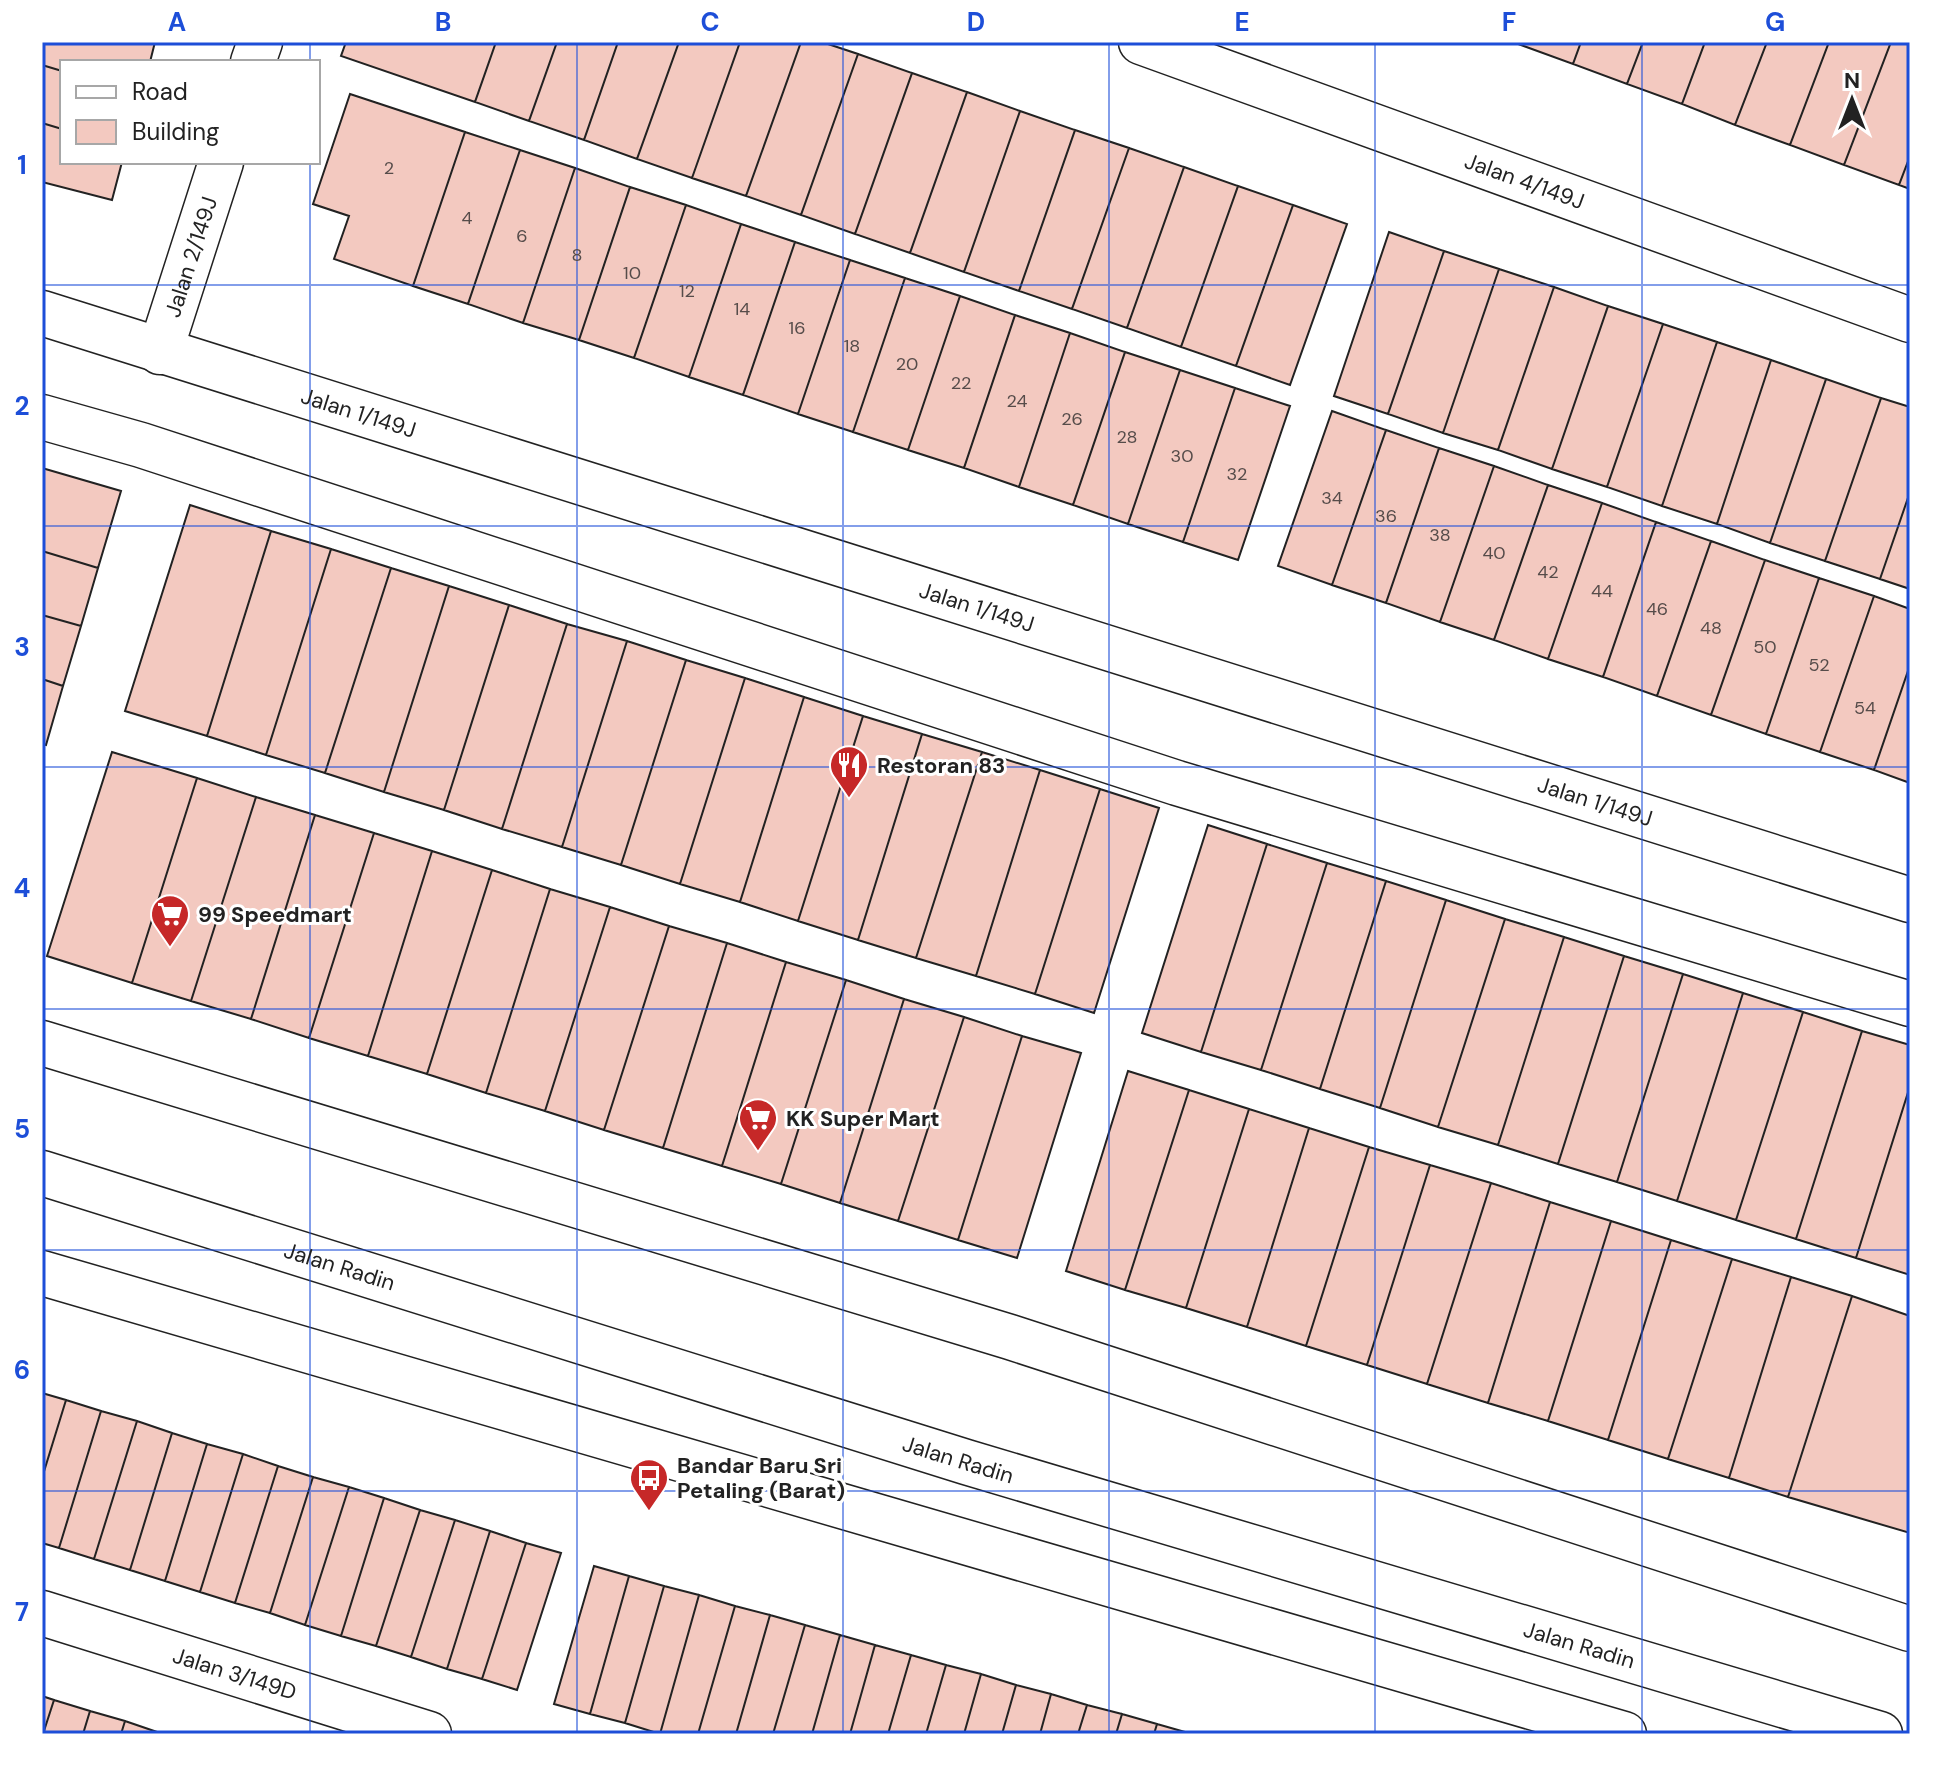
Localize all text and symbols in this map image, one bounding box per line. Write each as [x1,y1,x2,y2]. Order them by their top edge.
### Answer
text: A [168,5,186,39]
text: B [435,5,451,39]
text: C [700,5,720,39]
text: D [967,5,985,39]
text: E [1234,5,1250,39]
text: F [1502,5,1516,39]
text: G [1765,5,1785,39]
legend [60,60,320,164]
north arrow [1812,60,1892,140]
text: N [1844,66,1860,95]
text: Road [132,76,188,107]
text: Building [132,116,219,147]
street label: Jalan 4/149J [1461,146,1588,216]
text: 1 [17,148,27,182]
house number: 2 [384,156,394,180]
street label: Jalan 2/149J [158,193,224,321]
house number: 4 [462,206,473,230]
house number: 6 [516,224,528,248]
house number: 8 [572,243,582,267]
house number: 10 [623,261,641,285]
house number: 12 [679,279,695,303]
house number: 14 [734,297,750,321]
house number: 16 [789,316,805,340]
house number: 18 [844,334,860,358]
house number: 20 [896,352,918,376]
house number: 22 [951,371,971,395]
street label: Jalan 1/149J [297,381,420,445]
text: 2 [14,389,30,423]
house number: 24 [1007,389,1028,413]
house number: 26 [1061,407,1083,431]
house number: 28 [1116,425,1138,449]
house number: 30 [1171,444,1193,468]
house number: 32 [1226,462,1248,486]
house number: 34 [1321,486,1343,510]
house number: 36 [1375,504,1397,528]
house number: 38 [1429,523,1451,547]
house number: 40 [1482,541,1506,565]
house number: 42 [1537,560,1559,584]
street label: Jalan 1/149J [916,576,1038,639]
house number: 44 [1591,579,1613,603]
house number: 46 [1646,597,1668,621]
house number: 48 [1700,616,1722,640]
text: 3 [14,630,30,664]
house number: 50 [1753,635,1777,659]
house number: 52 [1808,653,1830,677]
house number: 54 [1854,696,1876,720]
restaurant icon: Restoran 83 [828,744,870,799]
place label: Restoran 83 [877,751,1005,780]
street label: Jalan 1/149J [1534,770,1656,833]
text: 4 [14,871,30,905]
supermarket icon: 99 Speedmart [149,893,191,948]
place label: 99 Speedmart [198,900,352,929]
supermarket icon: KK Super Mart [737,1097,779,1152]
place label: KK Super Mart [786,1104,939,1133]
text: 5 [14,1112,30,1146]
street label: Jalan Radin [281,1236,399,1298]
text: 6 [14,1353,30,1387]
street label: Jalan Radin [899,1429,1017,1490]
place label: Bandar Baru Sri Petaling (Barat) [677,1451,845,1505]
bus stop icon: Bandar Baru Sri Petaling (Barat) [628,1457,670,1512]
text: 7 [15,1595,29,1629]
street label: Jalan Radin [1520,1615,1638,1675]
street label: Jalan 3/149D [169,1641,300,1707]

